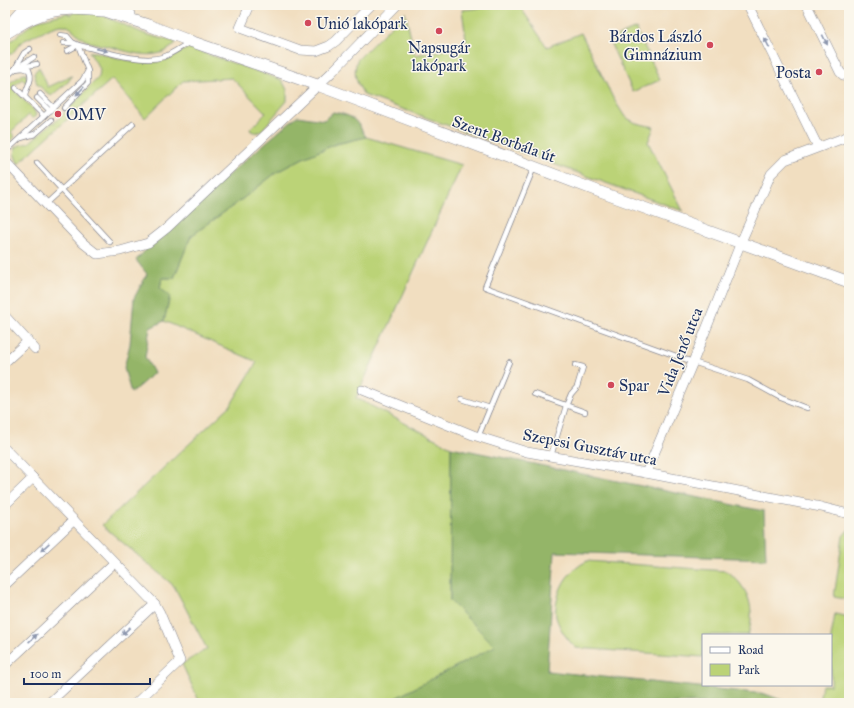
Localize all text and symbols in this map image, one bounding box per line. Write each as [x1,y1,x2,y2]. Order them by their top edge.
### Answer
place label: Unió lakópark [316,14,408,33]
marker: Unió lakópark [303,18,313,28]
marker: Napsugár lakópark [434,26,444,36]
place label: Bárdos László Gimnázium [609,27,703,64]
one-way arrow [821,34,828,46]
one-way arrow [764,37,770,48]
place label: Napsugár lakópark [408,38,470,75]
marker: Bárdos László Gimnázium [705,40,715,50]
one-way arrow [95,48,108,54]
place label: Posta [776,63,811,82]
marker: Posta [814,67,824,77]
one-way arrow [75,86,85,96]
place label: OMV [66,105,107,124]
marker: OMV [53,109,63,119]
street label: Szent Borbála út [450,111,559,167]
street label: Vida Jenő utca [653,304,708,401]
place label: Spar [619,376,649,395]
marker: Spar [606,380,616,390]
street label: Szepesi Gusztáv utca [521,425,659,469]
one-way arrow [40,542,50,552]
one-way arrow [121,626,131,636]
one-way arrow [28,634,39,643]
legend [702,634,832,686]
text: Road [738,643,764,657]
scale bar [24,660,150,686]
text: Park [738,663,760,677]
text: 100 m [30,667,61,681]

